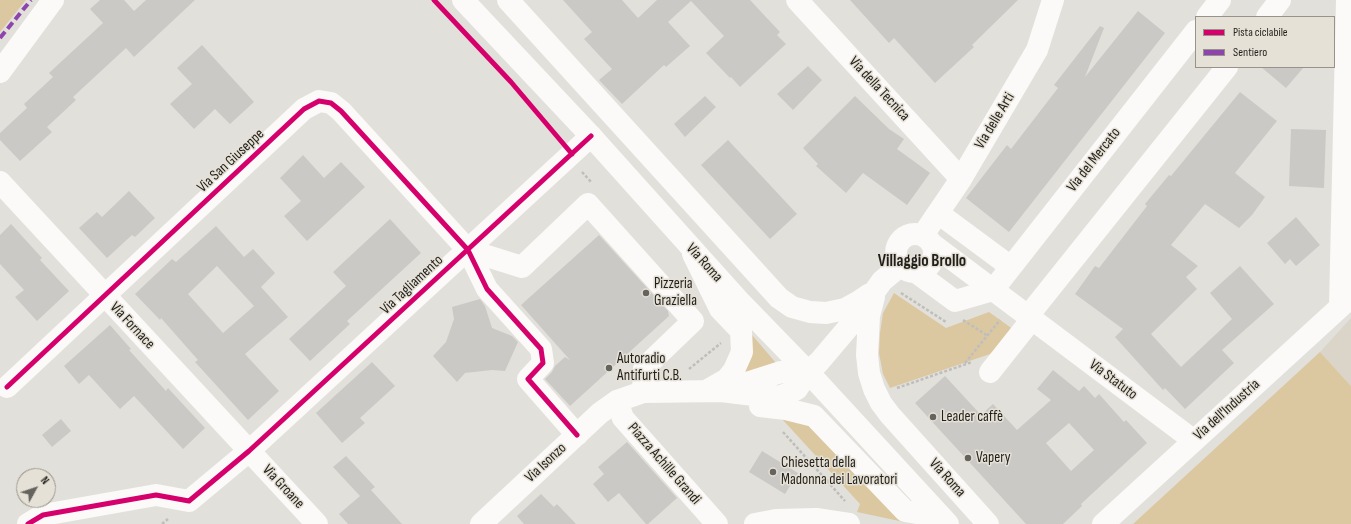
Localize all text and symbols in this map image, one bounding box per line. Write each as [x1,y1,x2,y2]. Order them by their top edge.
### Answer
legend [1195,16,1335,68]
text: Pista ciclabile [1233,25,1288,40]
text: Sentiero [1233,45,1267,60]
street label: Via della Tecnica [845,53,913,125]
street label: Via delle Arti [971,90,1019,152]
street label: Via del Mercato [1063,124,1125,196]
street label: Via San Giuseppe [194,125,268,197]
street label: Via Roma [682,240,726,286]
street label: Via Tagliamento [377,251,447,319]
district label: Villaggio Brollo [878,252,966,272]
place label: Pizzeria Graziella [654,275,697,310]
marker: Pizzeria Graziella [641,288,651,298]
street label: Via Fornace [106,299,158,353]
place label: Autoradio Antifurti C.B. [617,350,682,385]
street label: Via Statuto [1085,356,1141,404]
marker: Autoradio Antifurti C.B. [604,363,614,373]
street label: Via dell'Industria [1190,376,1264,444]
place label: Leader caffè [941,408,1003,426]
marker: Leader caffè [928,412,938,422]
street label: Piazza Achille Grandi [624,419,704,509]
street label: Via Isonzo [522,439,570,487]
place label: Vapery [976,449,1011,467]
marker: Vapery [963,453,973,463]
place label: Chiesetta della Madonna dei Lavoratori [781,454,897,489]
street label: Via Roma [925,455,969,501]
street label: Via Groane [258,461,308,513]
marker: Chiesetta della Madonna dei Lavoratori [768,467,778,477]
north arrow [16,468,56,508]
text: N [38,474,52,487]

